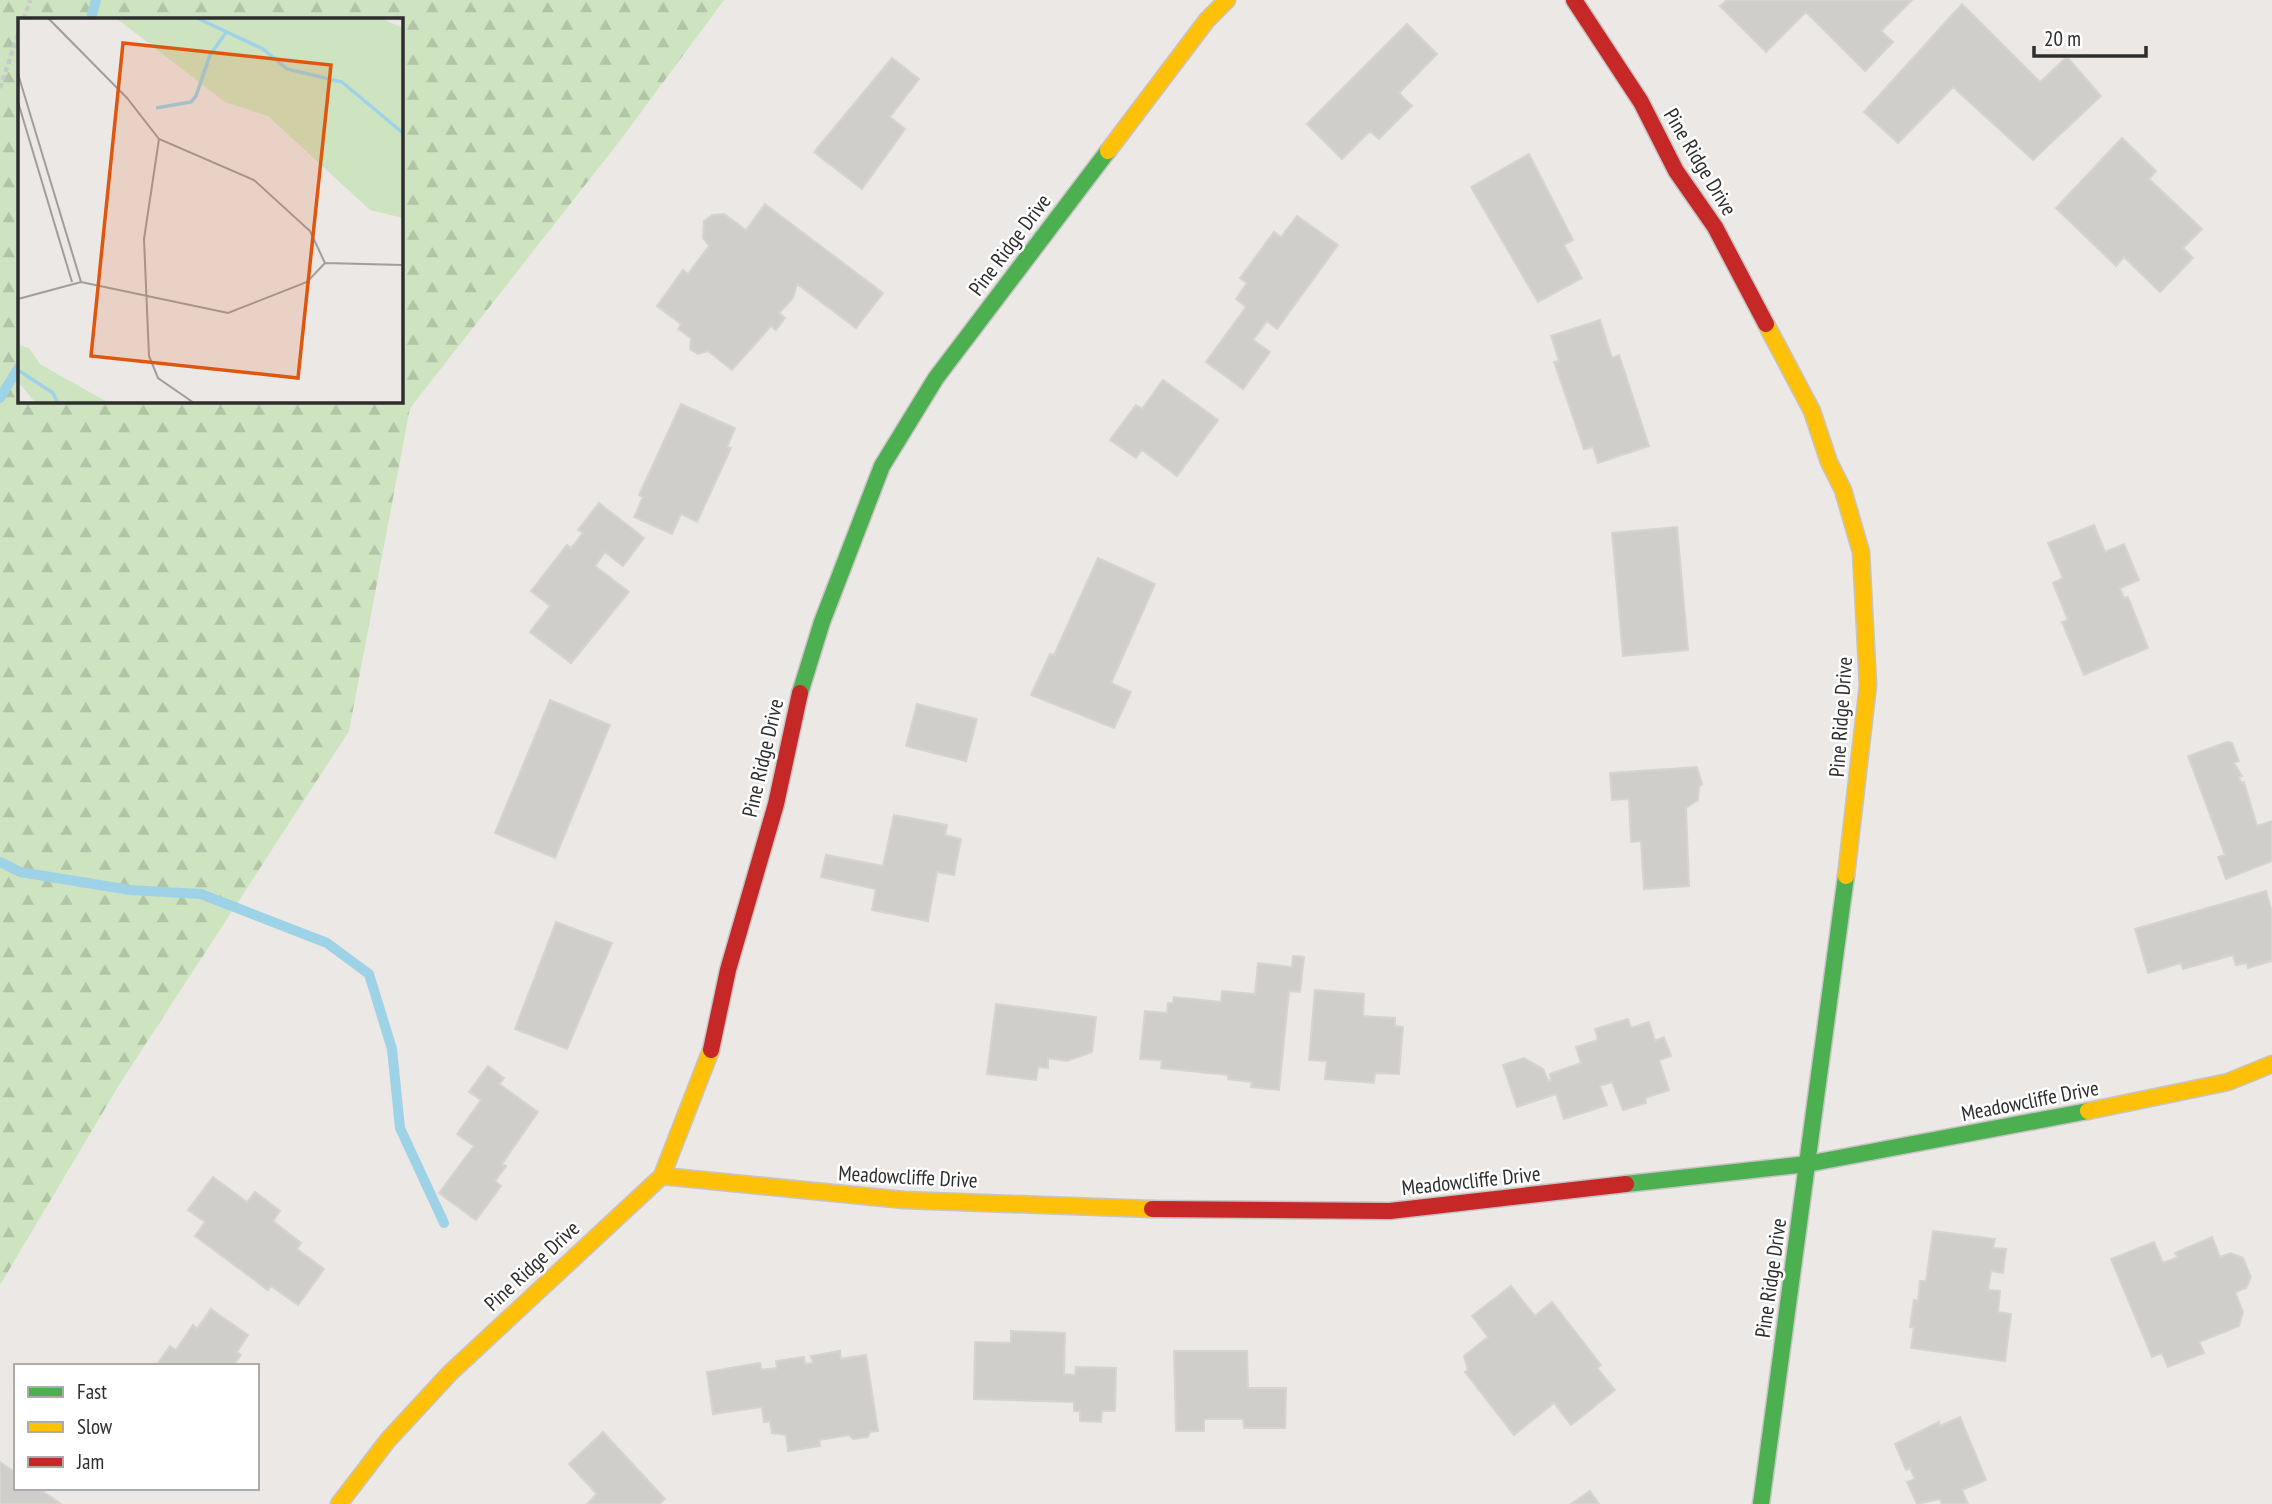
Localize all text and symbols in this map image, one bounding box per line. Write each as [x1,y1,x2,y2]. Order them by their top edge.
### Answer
scale bar [2034,14,2146,58]
inset map [18,18,402,402]
text: 20 m [2044,25,2081,52]
street label: Pine Ridge Drive [1658,103,1743,220]
street label: Pine Ridge Drive [963,188,1057,301]
street label: Pine Ridge Drive [1823,656,1858,778]
street label: Pine Ridge Drive [736,696,789,820]
street label: Meadowcliffe Drive [1959,1074,2101,1127]
street label: Meadowcliffe Drive [838,1159,978,1194]
street label: Meadowcliffe Drive [1400,1160,1542,1201]
street label: Pine Ridge Drive [478,1215,585,1317]
street label: Pine Ridge Drive [1749,1216,1792,1339]
legend [14,1364,259,1490]
text: Fast [77,1378,107,1405]
text: Slow [77,1413,113,1440]
text: Jam [76,1448,104,1475]

